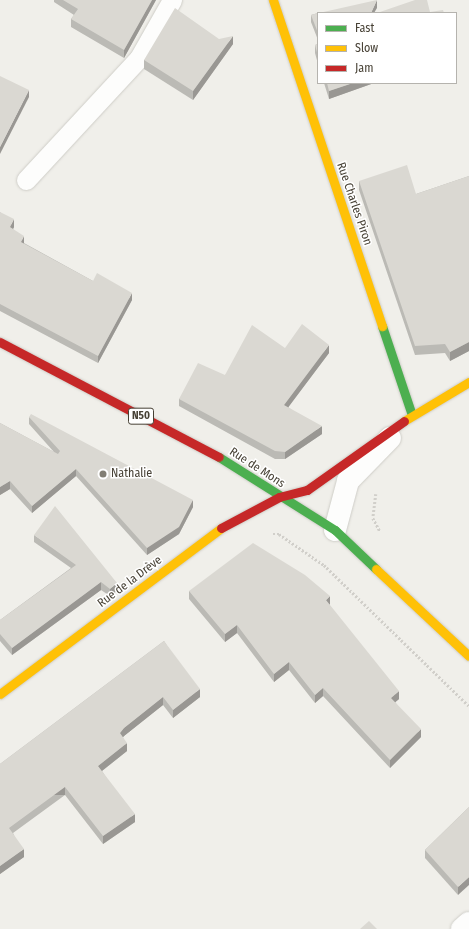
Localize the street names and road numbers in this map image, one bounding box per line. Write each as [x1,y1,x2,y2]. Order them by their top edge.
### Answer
street label: Rue Charles Piron [333,161,375,247]
road number: N50 [128,407,154,425]
street label: Rue de Mons [227,445,287,491]
street label: Rue de la Drève [95,553,165,611]

